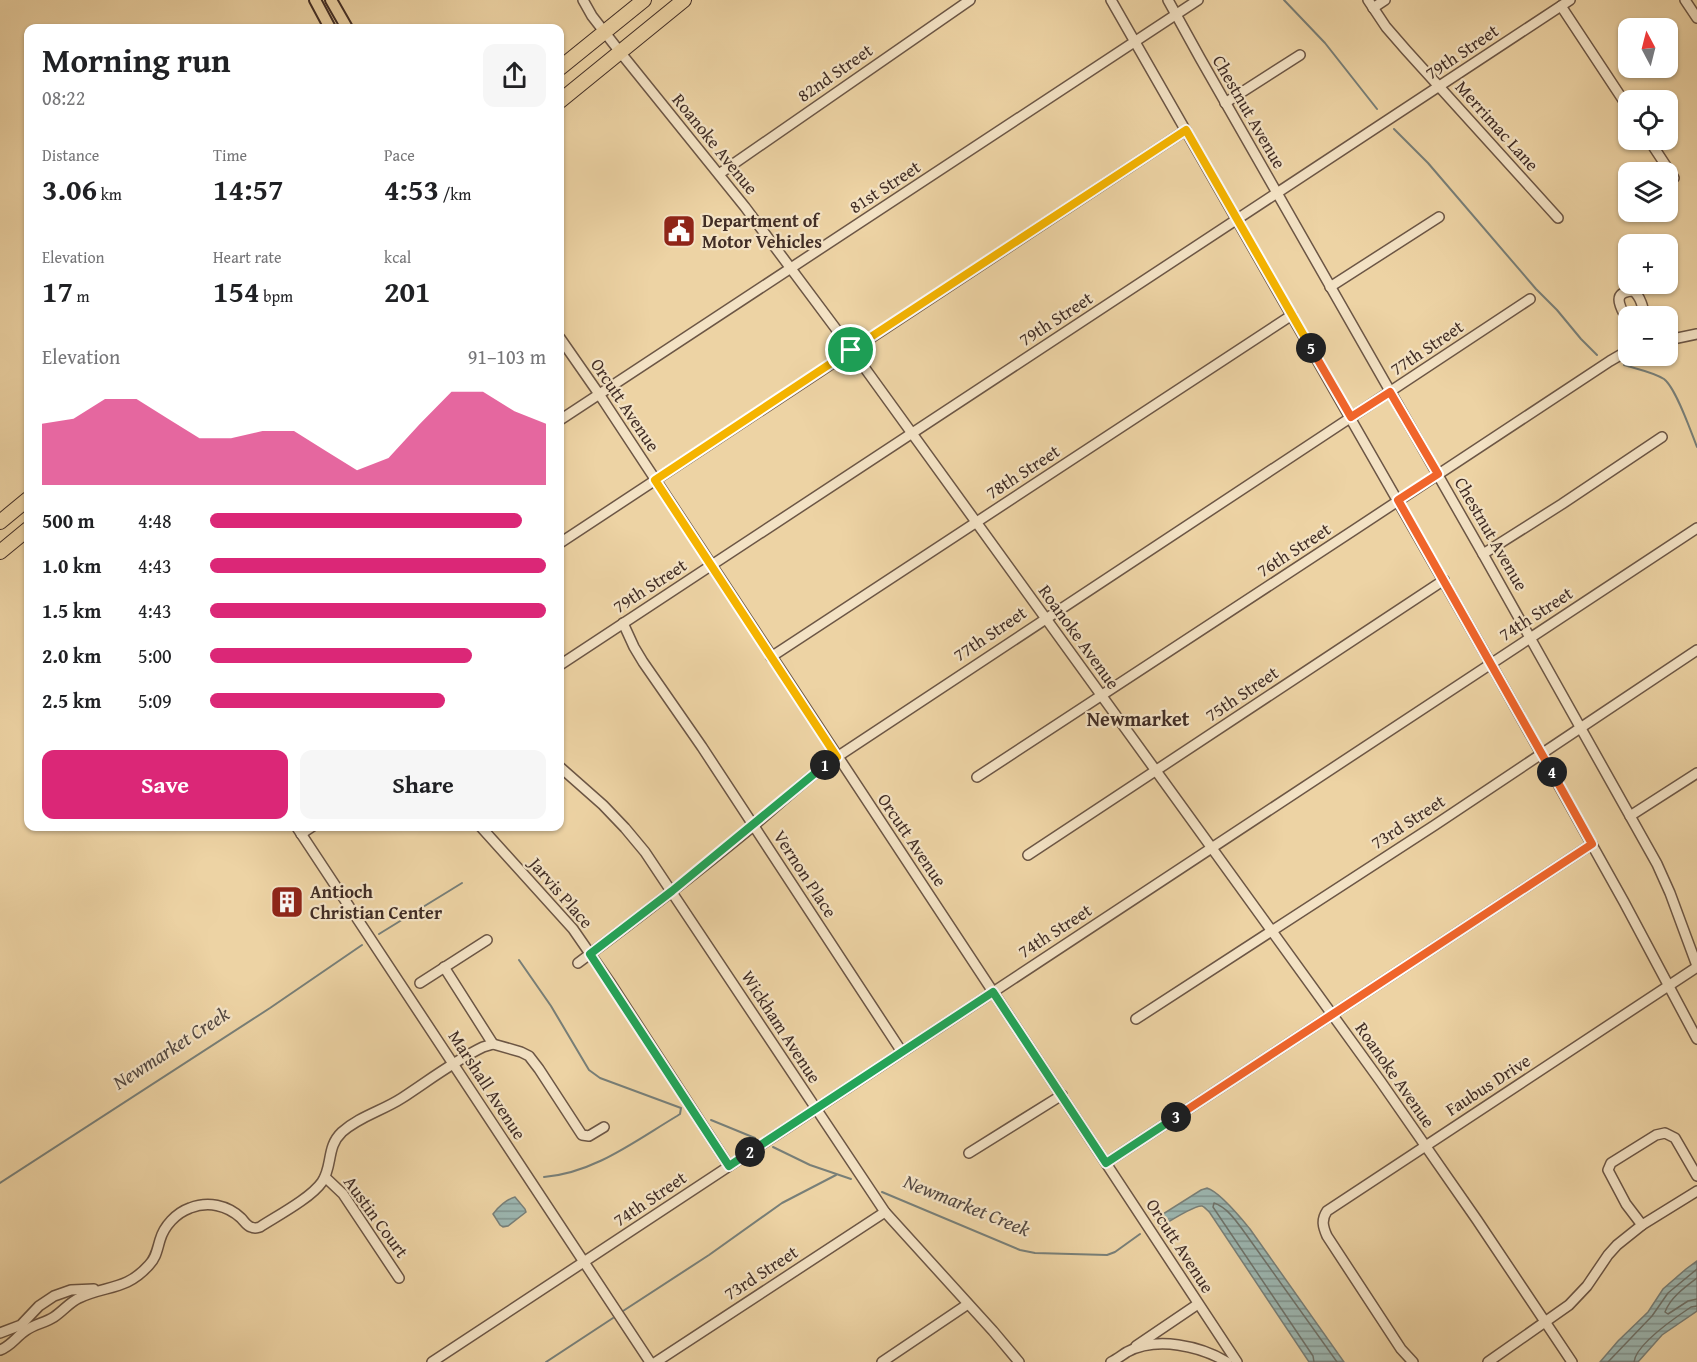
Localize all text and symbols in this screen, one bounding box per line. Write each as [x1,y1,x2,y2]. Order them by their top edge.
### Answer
street label: 79th Street [1420,17,1504,86]
north arrow [1618,18,1678,78]
map controls [1618,18,1678,366]
text: Morning run [42,36,231,84]
street label: 82nd Street [792,36,878,108]
button: share [483,44,546,107]
street label: Chestnut Avenue [1206,50,1293,174]
street label: Merrimac Lane [1449,74,1546,177]
text: 08:22 [42,83,85,112]
street label: Roanoke Avenue [666,87,765,200]
button: locate [1618,90,1678,150]
text: Distance [42,143,99,167]
text: Time [213,143,247,167]
text: Pace [384,143,415,167]
street label: 81st Street [844,153,926,220]
button: layers [1618,162,1678,222]
text: 3.06 [42,167,97,211]
text: 14:57 [213,167,284,211]
text: 4:53 [384,167,439,211]
text: km [97,182,122,206]
text: /km [439,182,471,206]
place label: Department of Motor Vehicles [702,207,822,255]
public building icon: Department of Motor Vehicles [661,213,697,249]
button: + [1618,234,1678,294]
text: Elevation [42,245,105,269]
text: Heart rate [213,245,282,269]
text: kcal [384,245,411,269]
text: 17 [42,269,73,313]
text: 154 [213,269,260,313]
text: 201 [384,269,431,313]
text: m [73,284,90,308]
text: bpm [260,284,293,308]
street label: 79th Street [1013,284,1099,353]
button: − [1618,306,1678,366]
street label: 77th Street [1385,313,1469,382]
pin [825,324,876,375]
icon: arrive [834,333,867,366]
pin: 5 [1296,333,1326,363]
text: 5 [1307,336,1315,360]
text: Elevation [42,342,120,371]
text: 91–103 m [468,342,546,371]
street label: Orcutt Avenue [584,352,667,457]
street label: 78th Street [980,437,1066,506]
street label: Chestnut Avenue [1448,472,1535,596]
text: 500 m [42,506,95,535]
text: 4:48 [138,506,172,535]
street label: 76th Street [1251,515,1337,584]
text: 1.0 km [42,551,101,580]
text: 4:43 [138,551,172,580]
street label: 79th Street [607,551,693,620]
street label: Roanoke Avenue [1032,579,1127,695]
street label: 74th Street [1493,579,1579,648]
text: 1.5 km [42,596,101,625]
text: 4:43 [138,596,172,625]
street label: 77th Street [948,599,1032,668]
text: 2.0 km [42,641,101,670]
text: 5:00 [138,641,172,670]
street label: 75th Street [1200,659,1284,728]
text: 2.5 km [42,686,101,715]
text: 5:09 [138,686,172,715]
district label: Newmarket [1087,704,1190,733]
button: Save [42,750,288,819]
button: Share [300,750,546,819]
pin: 1 [810,750,840,780]
text: 1 [821,753,829,777]
pin: 4 [1537,757,1567,787]
text: 4 [1548,760,1556,784]
street label: Orcutt Avenue [871,787,954,892]
street label: 73rd Street [1365,787,1451,856]
street label: Vernon Place [767,825,844,923]
street label: Jarvis Place [522,850,600,934]
place label: Antioch Christian Center [310,878,443,926]
building icon: Antioch Christian Center [269,884,305,920]
street label: 74th Street [1012,896,1098,965]
street label: Wickham Avenue [735,965,828,1089]
water label: Newmarket Creek [106,998,236,1097]
street label: Roanoke Avenue [1349,1016,1442,1133]
street label: Marshall Avenue [442,1025,533,1145]
street label: Faubus Drive [1440,1047,1536,1122]
pin: 3 [1161,1102,1191,1132]
text: 3 [1172,1105,1180,1129]
pin: 2 [735,1137,765,1167]
text: 2 [746,1140,754,1164]
street label: 74th Street [608,1164,692,1233]
water label: Newmarket Creek [899,1166,1036,1243]
street label: Austin Court [337,1170,416,1264]
street label: Orcutt Avenue [1140,1193,1221,1298]
street label: 73rd Street [718,1238,804,1307]

